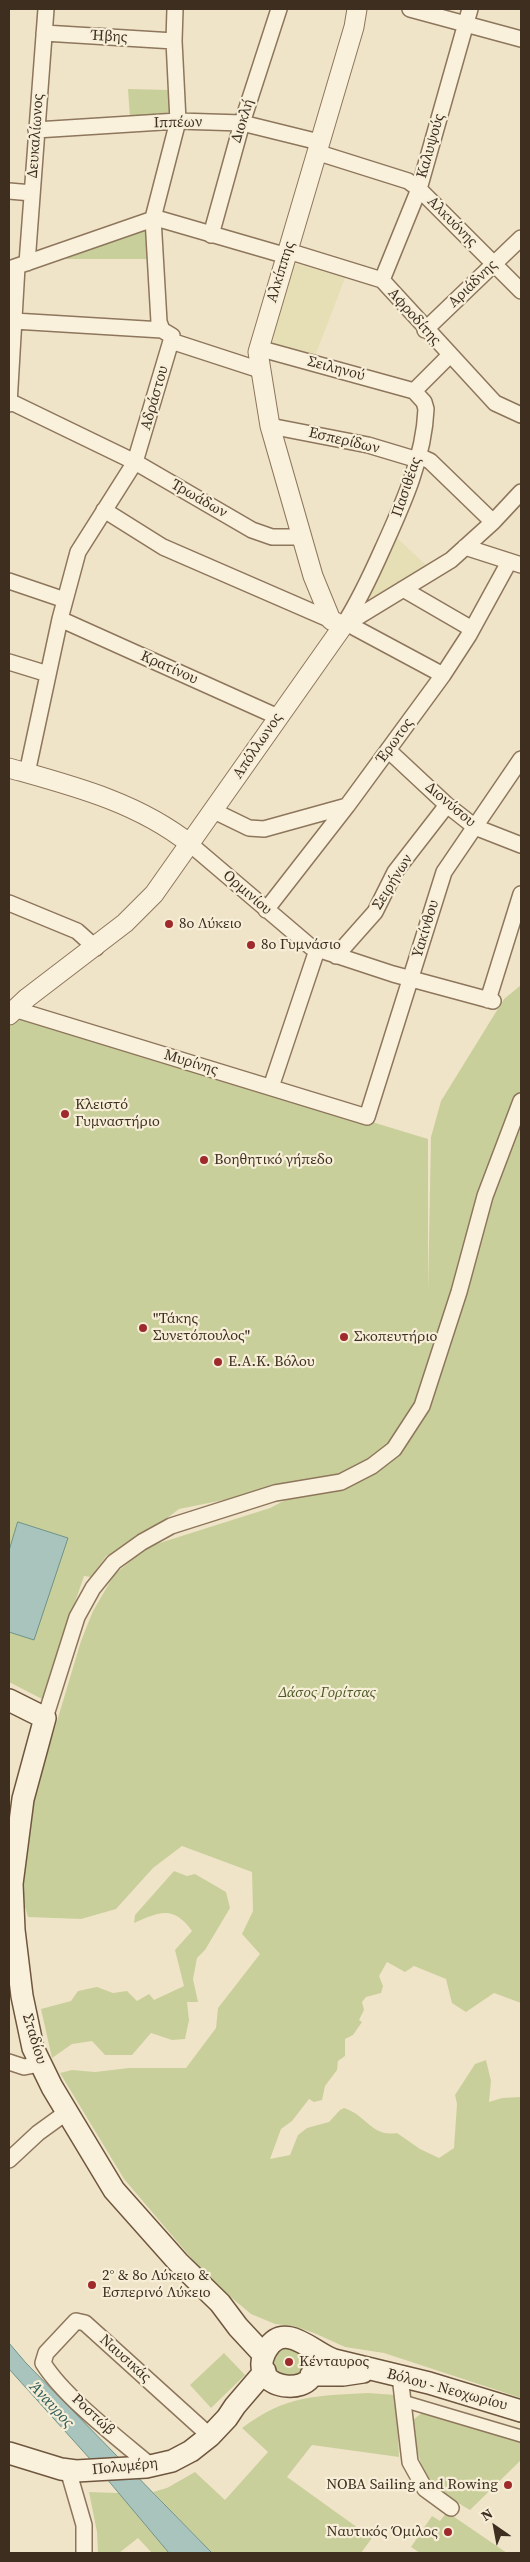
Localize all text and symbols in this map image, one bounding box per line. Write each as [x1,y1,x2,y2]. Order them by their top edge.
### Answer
street label: Ήβης [90,27,128,47]
street label: Δευκαλίωνος [24,93,48,179]
street label: Διοκλή [228,97,258,145]
street label: Καλυψούς [413,112,449,180]
street label: Ιππέων [154,114,202,132]
street label: Αλκυόνης [423,193,481,251]
street label: Αλκίππης [263,239,299,305]
street label: Αριάδνης [445,256,501,312]
street label: Αφροδίτης [384,285,444,349]
street label: Σειληνού [305,353,367,385]
street label: Αδράστου [137,364,173,432]
street label: Εσπερίδων [307,424,381,458]
street label: Πασιθέας [388,455,426,519]
street label: Τρωάδων [168,476,230,522]
street label: Κρατίνου [138,647,200,689]
street label: Απόλλωνος [229,710,287,782]
street label: Έρωτος [372,715,418,767]
street label: Διονύσου [421,779,479,831]
street label: Σειρήνων [369,851,417,913]
street label: Ορμινίου [219,867,275,919]
street label: Υακίνθου [409,898,443,960]
place label: 8ο Λύκειο [179,915,242,933]
marker: 8ο Λύκειο [163,918,175,930]
place label: 8ο Γυμνάσιο [261,936,341,954]
marker: 8ο Γυμνάσιο [245,939,257,951]
street label: Μυρίνης [162,1046,220,1080]
place label: Κλειστό Γυμναστήριο [75,1096,160,1131]
marker: Κλειστό Γυμναστήριο [59,1108,71,1120]
place label: Βοηθητικό γήπεδο [214,1151,333,1169]
marker: Βοηθητικό γήπεδο [198,1154,210,1166]
place label: "Τάκης Συνετόπουλος" [153,1310,250,1345]
marker: "Τάκης Συνετόπουλος" [137,1322,149,1334]
place label: Σκοπευτήριο [354,1328,437,1346]
marker: Σκοπευτήριο [338,1331,350,1343]
place label: Ε.Α.Κ. Βόλου [228,1353,315,1371]
marker: Ε.Α.Κ. Βόλου [212,1356,224,1368]
park label: Δάσος Γορίτσας [278,1684,376,1702]
street label: Σταδίου [18,2012,50,2066]
place label: 2° & 8ο Λύκειο & Εσπερινό Λύκειο [102,2267,210,2302]
marker: 2° & 8ο Λύκειο & Εσπερινό Λύκειο [86,2279,98,2291]
street label: Ναυσικάς [96,2331,154,2387]
place label: Κένταυρος [299,2353,369,2371]
marker: Κένταυρος [283,2356,295,2368]
street label: Βόλου - Νεοχωρίου [385,2365,509,2415]
water label: Άναυρος [25,2378,77,2432]
street label: Ροστώβ [68,2391,118,2439]
street label: Πολυμέρη [91,2455,159,2479]
place label: NOBA Sailing and Rowing [326,2476,498,2494]
marker: NOBA Sailing and Rowing [502,2479,514,2491]
north arrow [470,2502,520,2552]
text: N [477,2503,497,2526]
place label: Ναυτικός Όμιλος [327,2523,438,2541]
marker: Ναυτικός Όμιλος [442,2526,454,2538]

